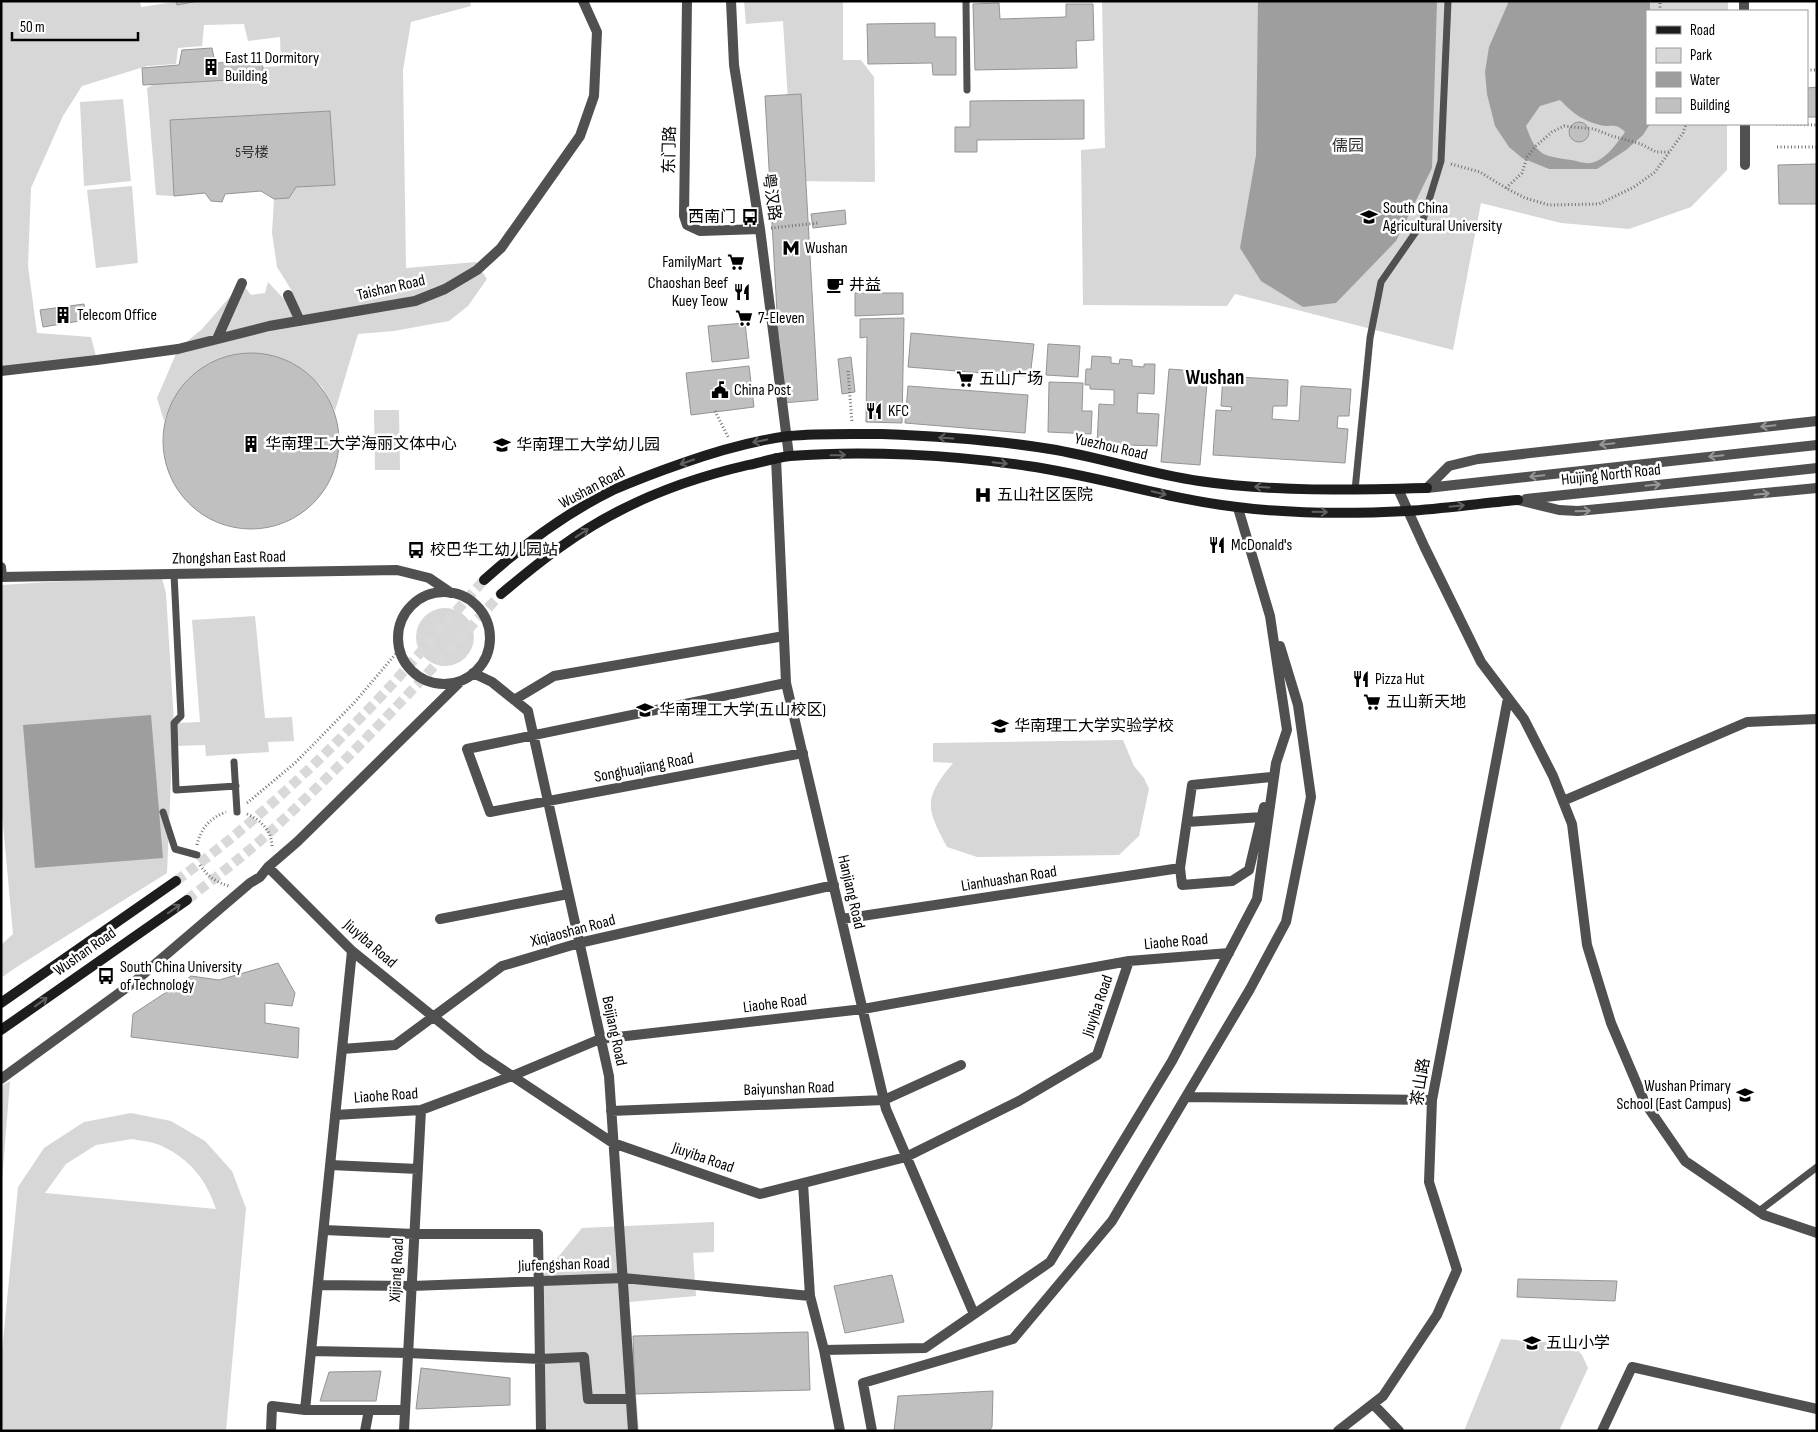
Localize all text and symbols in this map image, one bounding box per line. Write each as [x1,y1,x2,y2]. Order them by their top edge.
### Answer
scale bar [12,10,139,42]
legend [1646,10,1808,125]
text: 50 m [20,18,45,37]
text: Road [1690,21,1715,40]
text: Park [1690,46,1712,65]
place label: East 11 Dormitory Building [225,49,319,86]
building icon: East 11 Dormitory Building [201,57,221,77]
text: Water [1690,71,1721,90]
text: Building [1690,96,1730,115]
street label: 东门路 [660,126,680,174]
park label: 儒园 [1332,137,1364,156]
house number: 5号楼 [235,144,269,161]
street label: 粤汉路 [758,172,784,222]
place label: South China Agricultural University [1382,199,1502,236]
bus stop icon: 西南门 [740,207,760,227]
school or university icon: South China Agricultural University [1359,207,1379,227]
place label: 西南门 [688,208,736,227]
metro station icon: Wushan [781,238,801,258]
place label: Wushan [805,239,848,258]
supermarket icon: FamilyMart [726,252,746,272]
place label: FamilyMart [662,253,722,272]
street label: Taishan Road [355,271,427,305]
place label: Chaoshan Beef Kuey Teow [648,274,728,311]
cafe icon: 井益 [825,275,845,295]
place label: 井益 [849,276,881,295]
restaurant icon: Chaoshan Beef Kuey Teow [732,282,752,302]
building icon: Telecom Office [53,305,73,325]
place label: Telecom Office [77,306,157,325]
supermarket icon: 7-Eleven [734,308,754,328]
place label: 7-Eleven [758,309,805,328]
district label: Wushan [1186,365,1244,390]
supermarket icon: 五山广场 [955,369,975,389]
place label: 五山广场 [979,370,1043,389]
public building icon: China Post [710,380,730,400]
place label: China Post [734,381,791,400]
restaurant icon: KFC [864,401,884,421]
place label: KFC [888,402,909,421]
one-way arrow [1761,422,1777,431]
street label: Yuezhou Road [1073,429,1149,465]
one-way arrow [939,433,955,442]
building icon: 华南理工大学海丽文体中心 [241,434,261,454]
place label: 华南理工大学海丽文体中心 [265,435,457,454]
school or university icon: 华南理工大学幼儿园 [492,435,512,455]
place label: 华南理工大学幼儿园 [516,436,660,455]
one-way arrow [753,437,769,446]
one-way arrow [1599,439,1615,449]
one-way arrow [829,450,845,460]
one-way arrow [1708,451,1724,461]
one-way arrow [679,458,695,467]
one-way arrow [992,458,1008,468]
street label: Huijing North Road [1560,460,1662,490]
street label: Wushan Road [556,463,628,513]
one-way arrow [1529,471,1545,481]
one-way arrow [1645,480,1661,490]
one-way arrow [1254,483,1270,492]
hospital icon: 五山社区医院 [973,485,993,505]
place label: 五山社区医院 [997,486,1093,505]
one-way arrow [1151,489,1167,498]
one-way arrow [1754,489,1770,499]
one-way arrow [1449,501,1465,511]
one-way arrow [1575,506,1591,515]
one-way arrow [1312,507,1328,517]
one-way arrow [574,528,588,538]
restaurant icon: McDonald's [1207,535,1227,555]
place label: McDonald's [1231,536,1293,555]
bus stop icon: 校巴华工幼儿园站 [406,540,426,560]
place label: 校巴华工幼儿园站 [430,541,558,560]
street label: Zhongshan East Road [172,548,286,568]
restaurant icon: Pizza Hut [1351,669,1371,689]
place label: Pizza Hut [1375,670,1425,689]
supermarket icon: 五山新天地 [1362,692,1382,712]
place label: 五山新天地 [1386,693,1466,712]
school or university icon: 华南理工大学(五山校区) [635,700,655,720]
place label: 华南理工大学(五山校区) [659,701,826,720]
school or university icon: 华南理工大学实验学校 [990,716,1010,736]
place label: 华南理工大学实验学校 [1014,717,1174,736]
street label: Songhuajiang Road [593,749,695,787]
street label: Hanjiang Road [833,853,869,931]
street label: Lianhuashan Road [960,862,1058,896]
one-way arrow [167,904,181,914]
street label: Xiqiaoshan Road [528,911,617,952]
street label: Jiuyiba Road [339,915,400,972]
street label: Wushan Road [50,924,120,980]
street label: Liaohe Road [1143,930,1209,954]
place label: South China University of Technology [120,958,242,995]
bus stop icon: South China University of Technology [96,966,116,986]
street label: Jiuyiba Road [1078,973,1117,1040]
street label: Liaohe Road [742,991,808,1017]
street label: Beijiang Road [597,994,631,1068]
one-way arrow [34,997,48,1007]
street label: 茶山路 [1408,1057,1434,1107]
place label: Wushan Primary School (East Campus) [1617,1077,1731,1114]
street label: Baiyunshan Road [743,1078,835,1100]
street label: Liaohe Road [353,1084,419,1108]
school or university icon: Wushan Primary School (East Campus) [1735,1085,1755,1105]
street label: Jiuyiba Road [669,1138,736,1177]
street label: Xijiang Road [386,1237,408,1304]
street label: Jiufengshan Road [517,1254,610,1276]
school or university icon: 五山小学 [1522,1333,1542,1353]
place label: 五山小学 [1546,1334,1610,1353]

